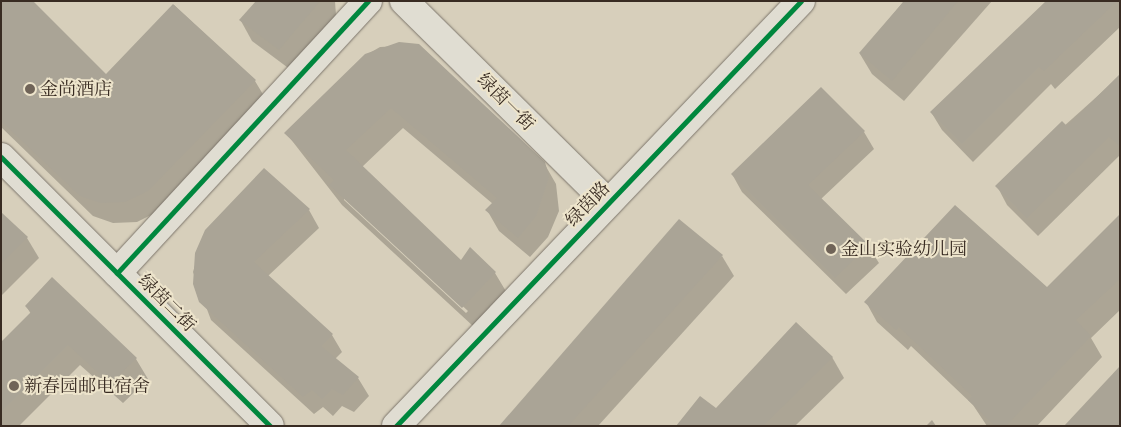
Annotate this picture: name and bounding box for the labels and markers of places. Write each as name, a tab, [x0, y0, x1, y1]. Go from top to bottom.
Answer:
place label: 金尚酒店	[40, 78, 112, 100]
marker: 金尚酒店	[24, 83, 36, 95]
place label: 金山实验幼儿园	[841, 238, 967, 260]
marker: 金山实验幼儿园	[825, 243, 837, 255]
place label: 新春园邮电宿舍	[24, 375, 150, 397]
marker: 新春园邮电宿舍	[8, 380, 20, 392]

